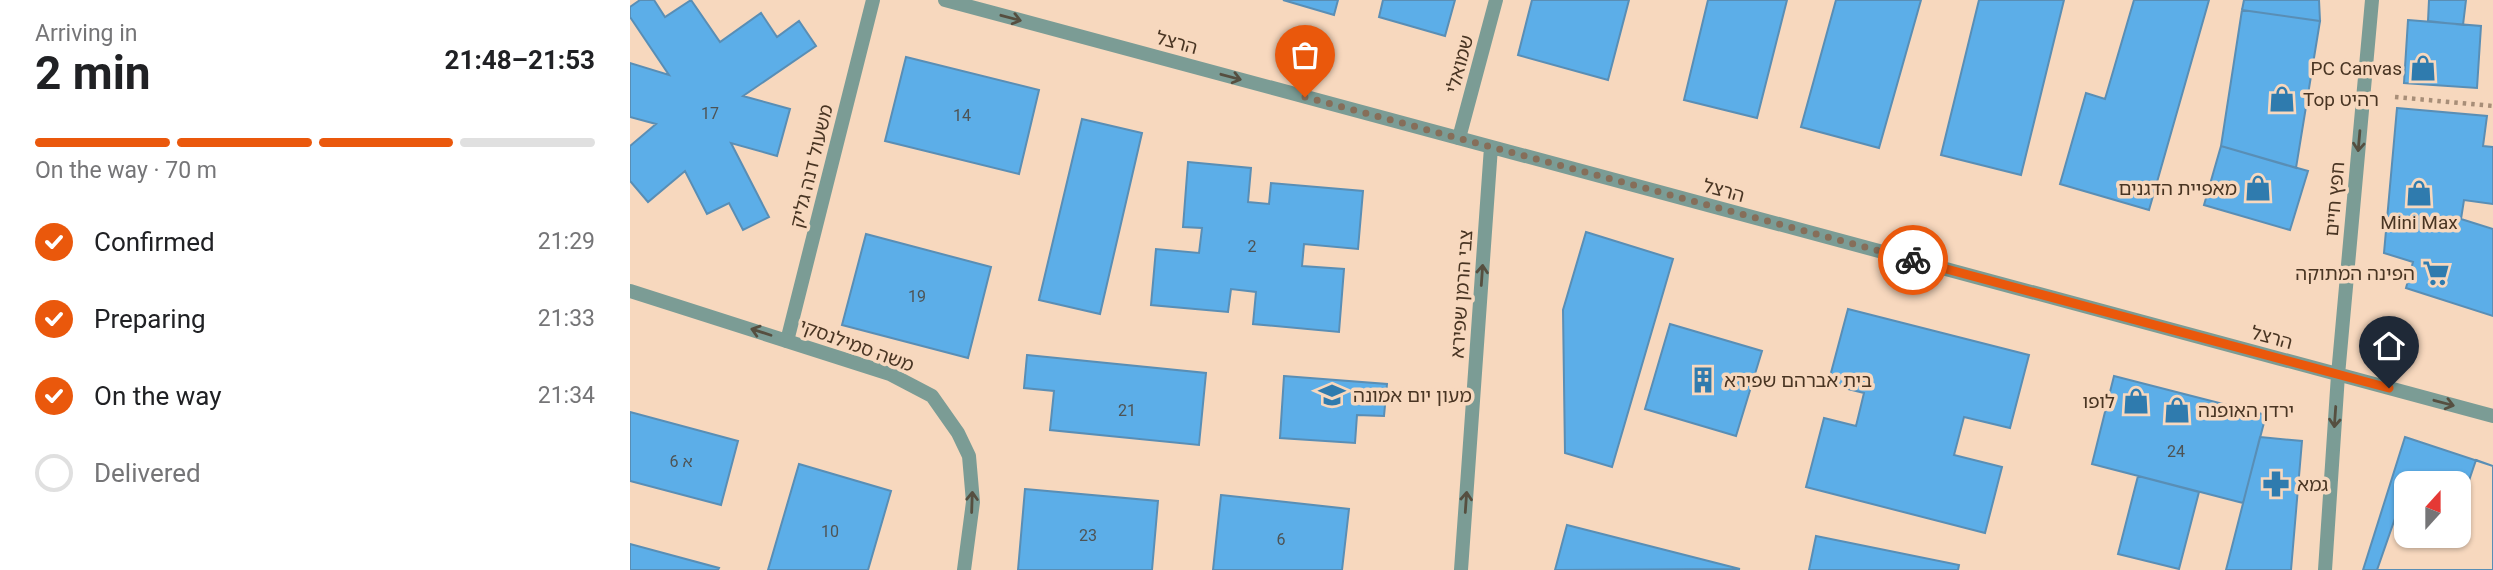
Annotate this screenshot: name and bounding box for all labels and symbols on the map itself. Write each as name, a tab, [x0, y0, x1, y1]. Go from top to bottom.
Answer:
one-way arrow	[999, 12, 1022, 25]
pin	[1275, 25, 1335, 97]
street label: הרצל	[1153, 26, 1200, 59]
street label: שמואלי	[1441, 32, 1478, 96]
shop icon: PC Canvas	[2408, 53, 2438, 83]
place label: PC Canvas	[2311, 57, 2402, 80]
one-way arrow	[1220, 71, 1242, 84]
shop icon: Top רהיט	[2267, 84, 2297, 114]
place label: Top רהיט	[2303, 88, 2379, 111]
street label: משעול דנה גליק	[785, 102, 838, 230]
house number: 17	[701, 104, 719, 123]
house number: 14	[953, 106, 971, 125]
one-way arrow	[2352, 129, 2365, 152]
street label: חפץ חיים	[2320, 161, 2349, 237]
shop icon: מאפיית הדגנים	[2243, 173, 2273, 203]
street label: הרצל	[1700, 174, 1747, 207]
place label: מאפיית הדגנים	[2119, 177, 2237, 200]
shop icon: Mini Max	[2404, 178, 2434, 208]
place label: Mini Max	[2380, 211, 2458, 234]
courier	[1878, 225, 1948, 295]
street label: צבי הרמן שפירא	[1446, 229, 1477, 359]
house number: 2	[1248, 237, 1257, 256]
supermarket icon: הפינה המתוקה	[2421, 258, 2451, 288]
place label: הפינה המתוקה	[2295, 262, 2415, 285]
one-way arrow	[1476, 264, 1489, 287]
house number: 19	[908, 287, 926, 306]
street label: משה סמילנסקי	[796, 314, 917, 377]
pin	[2359, 316, 2419, 388]
street label: הרצל	[2248, 321, 2295, 354]
one-way arrow	[750, 325, 772, 338]
building icon: בית אברהם שפירא	[1688, 365, 1718, 395]
place label: בית אברהם שפירא	[1724, 369, 1872, 392]
school or university icon: מעון יום אמונה	[1317, 380, 1347, 410]
place label: מעון יום אמונה	[1353, 384, 1472, 407]
shop icon: לופו	[2121, 386, 2151, 416]
place label: לופו	[2083, 390, 2115, 413]
shop icon: ירדן האופנה	[2162, 395, 2192, 425]
one-way arrow	[2432, 397, 2455, 410]
place label: ירדן האופנה	[2198, 399, 2294, 422]
house number: 21	[1118, 401, 1136, 420]
one-way arrow	[2328, 405, 2341, 427]
house number: 24	[2167, 442, 2185, 461]
house number: 6 א	[669, 452, 693, 471]
pharmacy icon: גמא	[2261, 469, 2291, 499]
north arrow	[2394, 471, 2471, 548]
place label: גמא	[2297, 473, 2328, 496]
one-way arrow	[965, 491, 978, 514]
one-way arrow	[1460, 491, 1473, 514]
house number: 10	[821, 522, 839, 541]
house number: 23	[1079, 526, 1097, 545]
house number: 6	[1277, 530, 1286, 549]

